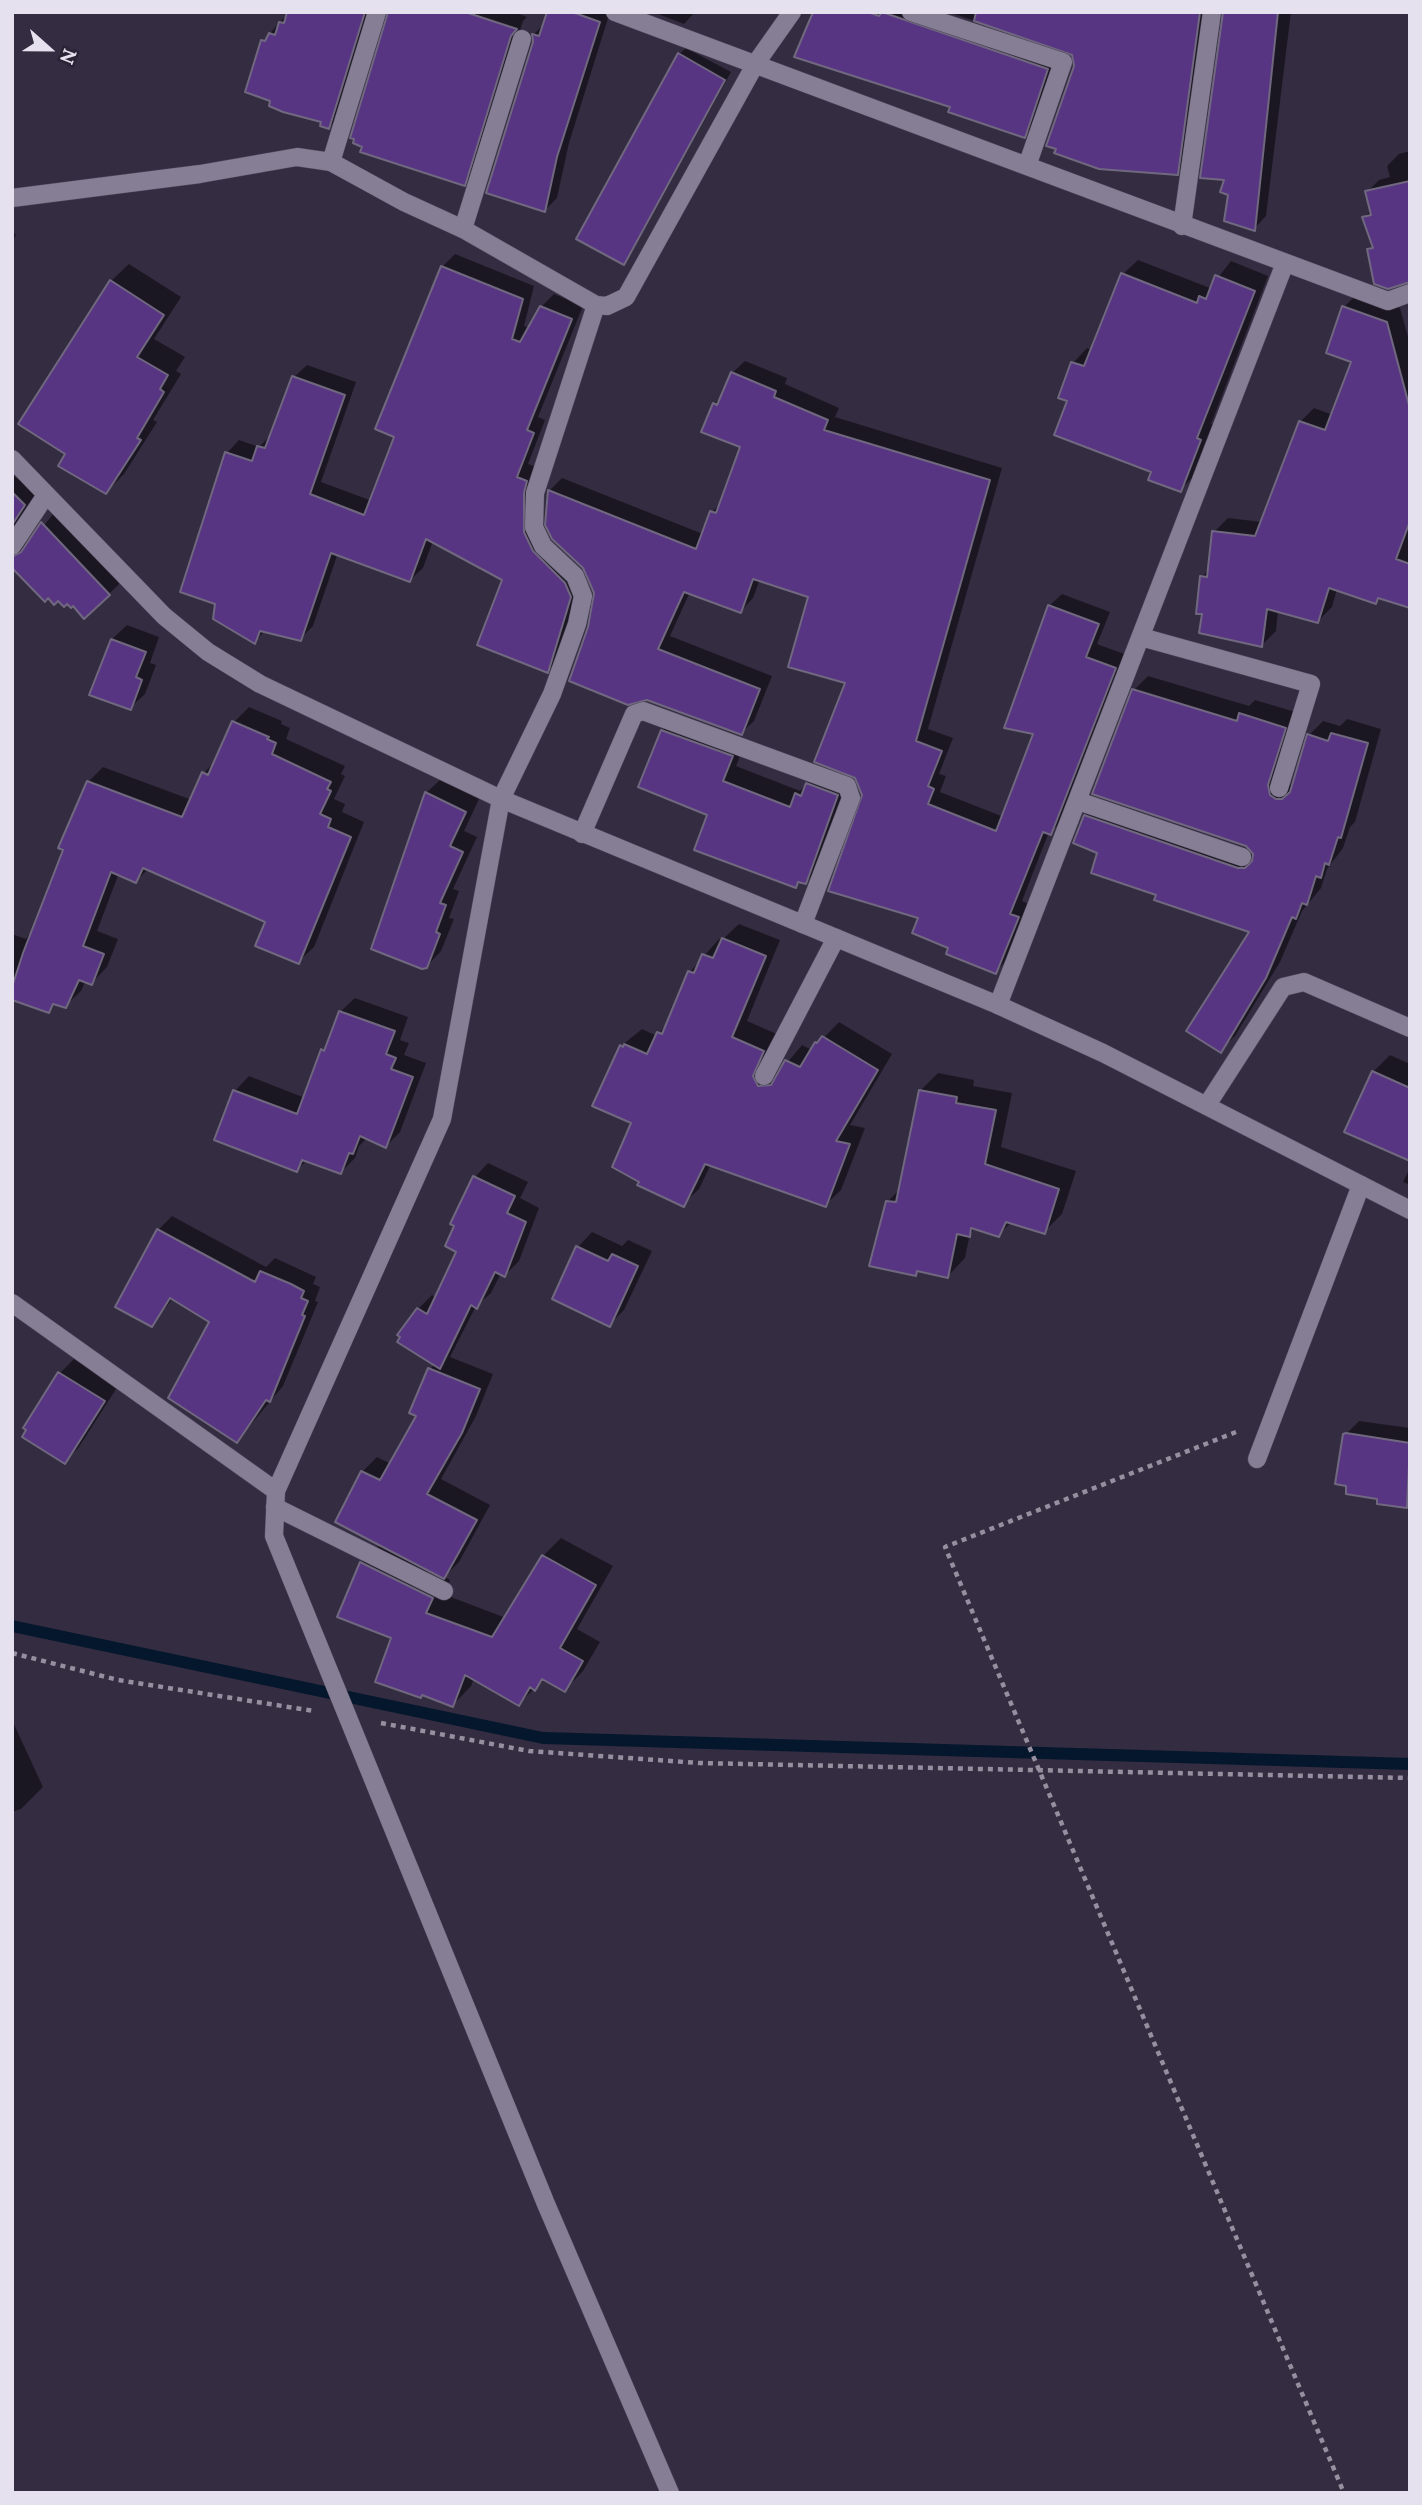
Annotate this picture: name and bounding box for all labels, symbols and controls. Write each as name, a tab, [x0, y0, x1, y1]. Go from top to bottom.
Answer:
north arrow	[14, 14, 84, 84]
text: N	[55, 45, 82, 68]

